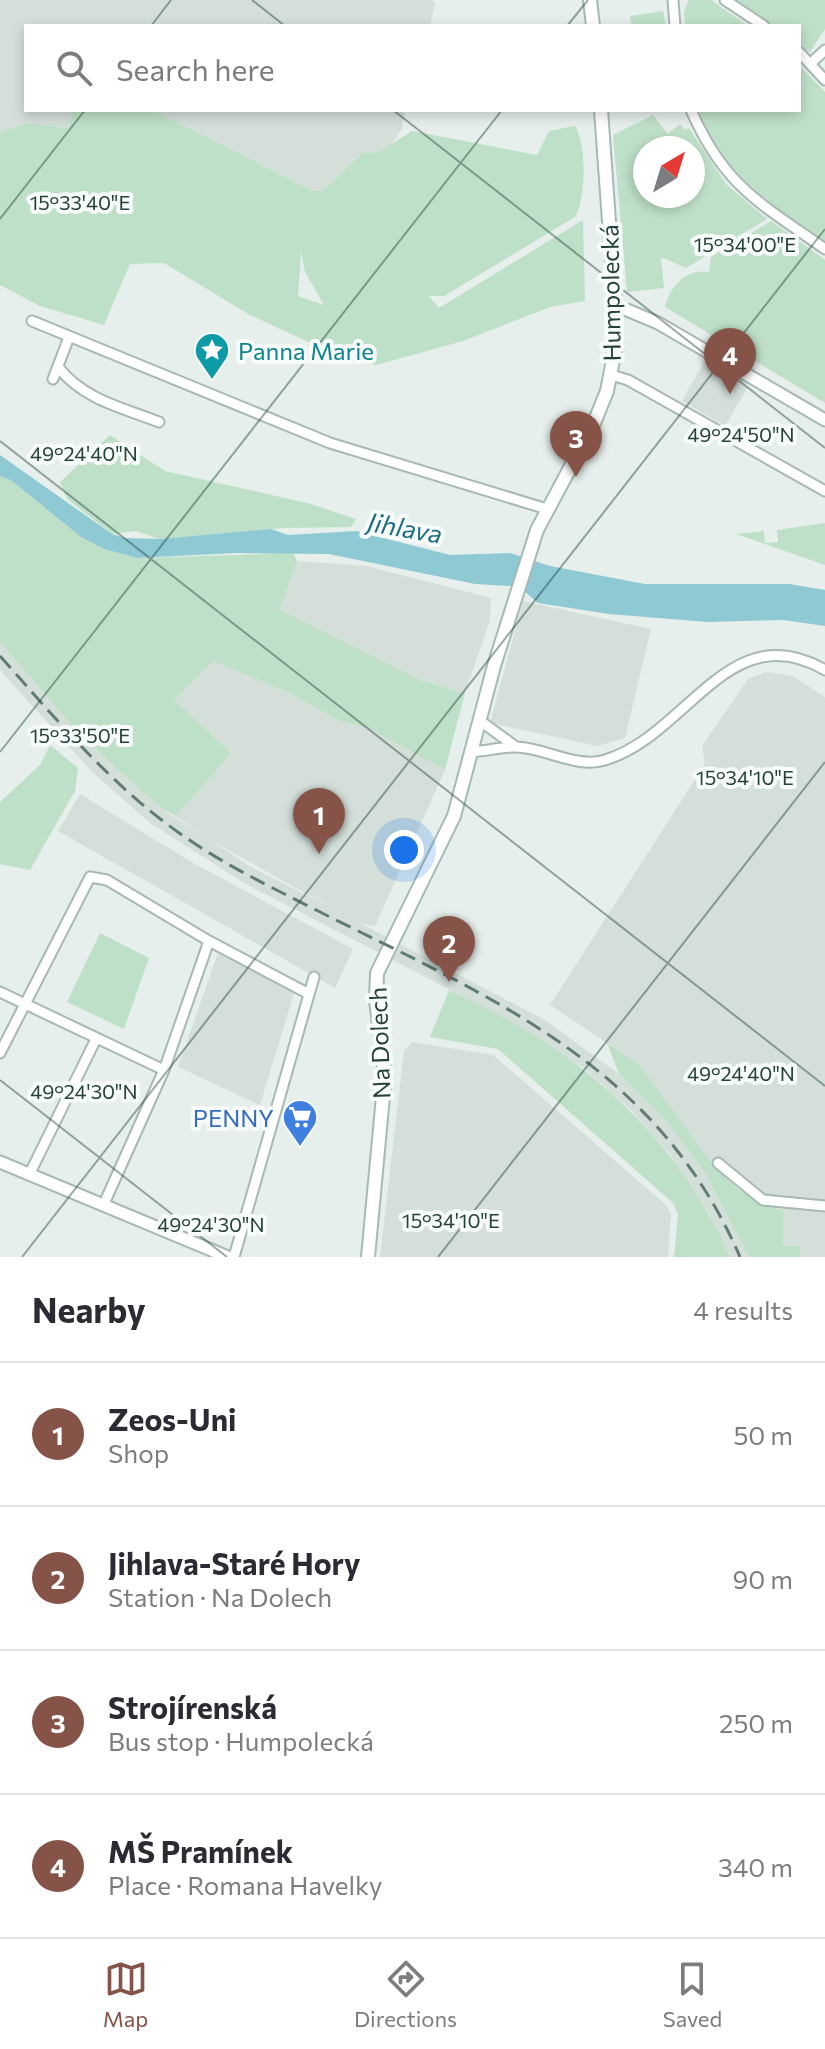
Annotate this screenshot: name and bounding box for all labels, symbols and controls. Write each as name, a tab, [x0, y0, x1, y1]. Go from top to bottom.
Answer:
search box	[24, 24, 801, 112]
icon: search	[52, 46, 96, 90]
text: Search here	[116, 50, 275, 87]
north arrow	[633, 136, 705, 208]
text: 15°33'40"E	[30, 190, 130, 214]
street label: Humpolecká	[594, 224, 626, 362]
text: 15°34'00"E	[694, 232, 796, 256]
pin: 4	[704, 328, 756, 394]
place icon: Panna Marie	[193, 331, 231, 381]
place label: Panna Marie	[238, 336, 374, 365]
pin: 3	[550, 411, 602, 477]
text: 49°24'50"N	[687, 422, 795, 446]
text: 49°24'40"N	[30, 441, 138, 465]
water label: Jihlava	[363, 505, 445, 549]
text: 15°33'50"E	[30, 723, 130, 747]
text: 15°34'10"E	[696, 765, 794, 789]
pin: 1	[293, 788, 345, 854]
your location	[384, 830, 424, 870]
pin: 2	[423, 916, 475, 982]
street label: Na Dolech	[363, 987, 395, 1099]
text: 49°24'40"N	[687, 1061, 795, 1085]
text: 49°24'30"N	[30, 1079, 138, 1103]
supermarket icon: PENNY	[281, 1098, 319, 1148]
place label: PENNY	[193, 1103, 274, 1132]
text: 15°34'10"E	[402, 1208, 500, 1232]
text: 49°24'30"N	[157, 1212, 265, 1236]
text: Nearby	[32, 1288, 146, 1330]
text: 4 results	[693, 1294, 793, 1325]
text: Zeos-Uni	[108, 1400, 236, 1437]
text: 1	[52, 1419, 64, 1450]
text: 50 m	[733, 1419, 793, 1450]
text: Shop	[108, 1437, 169, 1468]
text: Jihlava-Staré Hory	[108, 1544, 360, 1581]
text: 2	[51, 1563, 65, 1594]
text: 90 m	[733, 1563, 793, 1594]
text: Station · Na Dolech	[108, 1581, 332, 1612]
text: Strojírenská	[108, 1688, 277, 1725]
text: 3	[50, 1707, 66, 1738]
text: 250 m	[719, 1707, 793, 1738]
text: Bus stop · Humpolecká	[108, 1725, 374, 1756]
text: MŠ Pramínek	[108, 1832, 293, 1869]
text: 4	[50, 1851, 66, 1882]
text: 340 m	[718, 1851, 793, 1882]
text: Place · Romana Havelky	[108, 1869, 383, 1900]
tab: Map	[103, 1957, 148, 2032]
tab: Directions	[354, 1957, 457, 2032]
tab: Saved	[663, 1957, 722, 2032]

